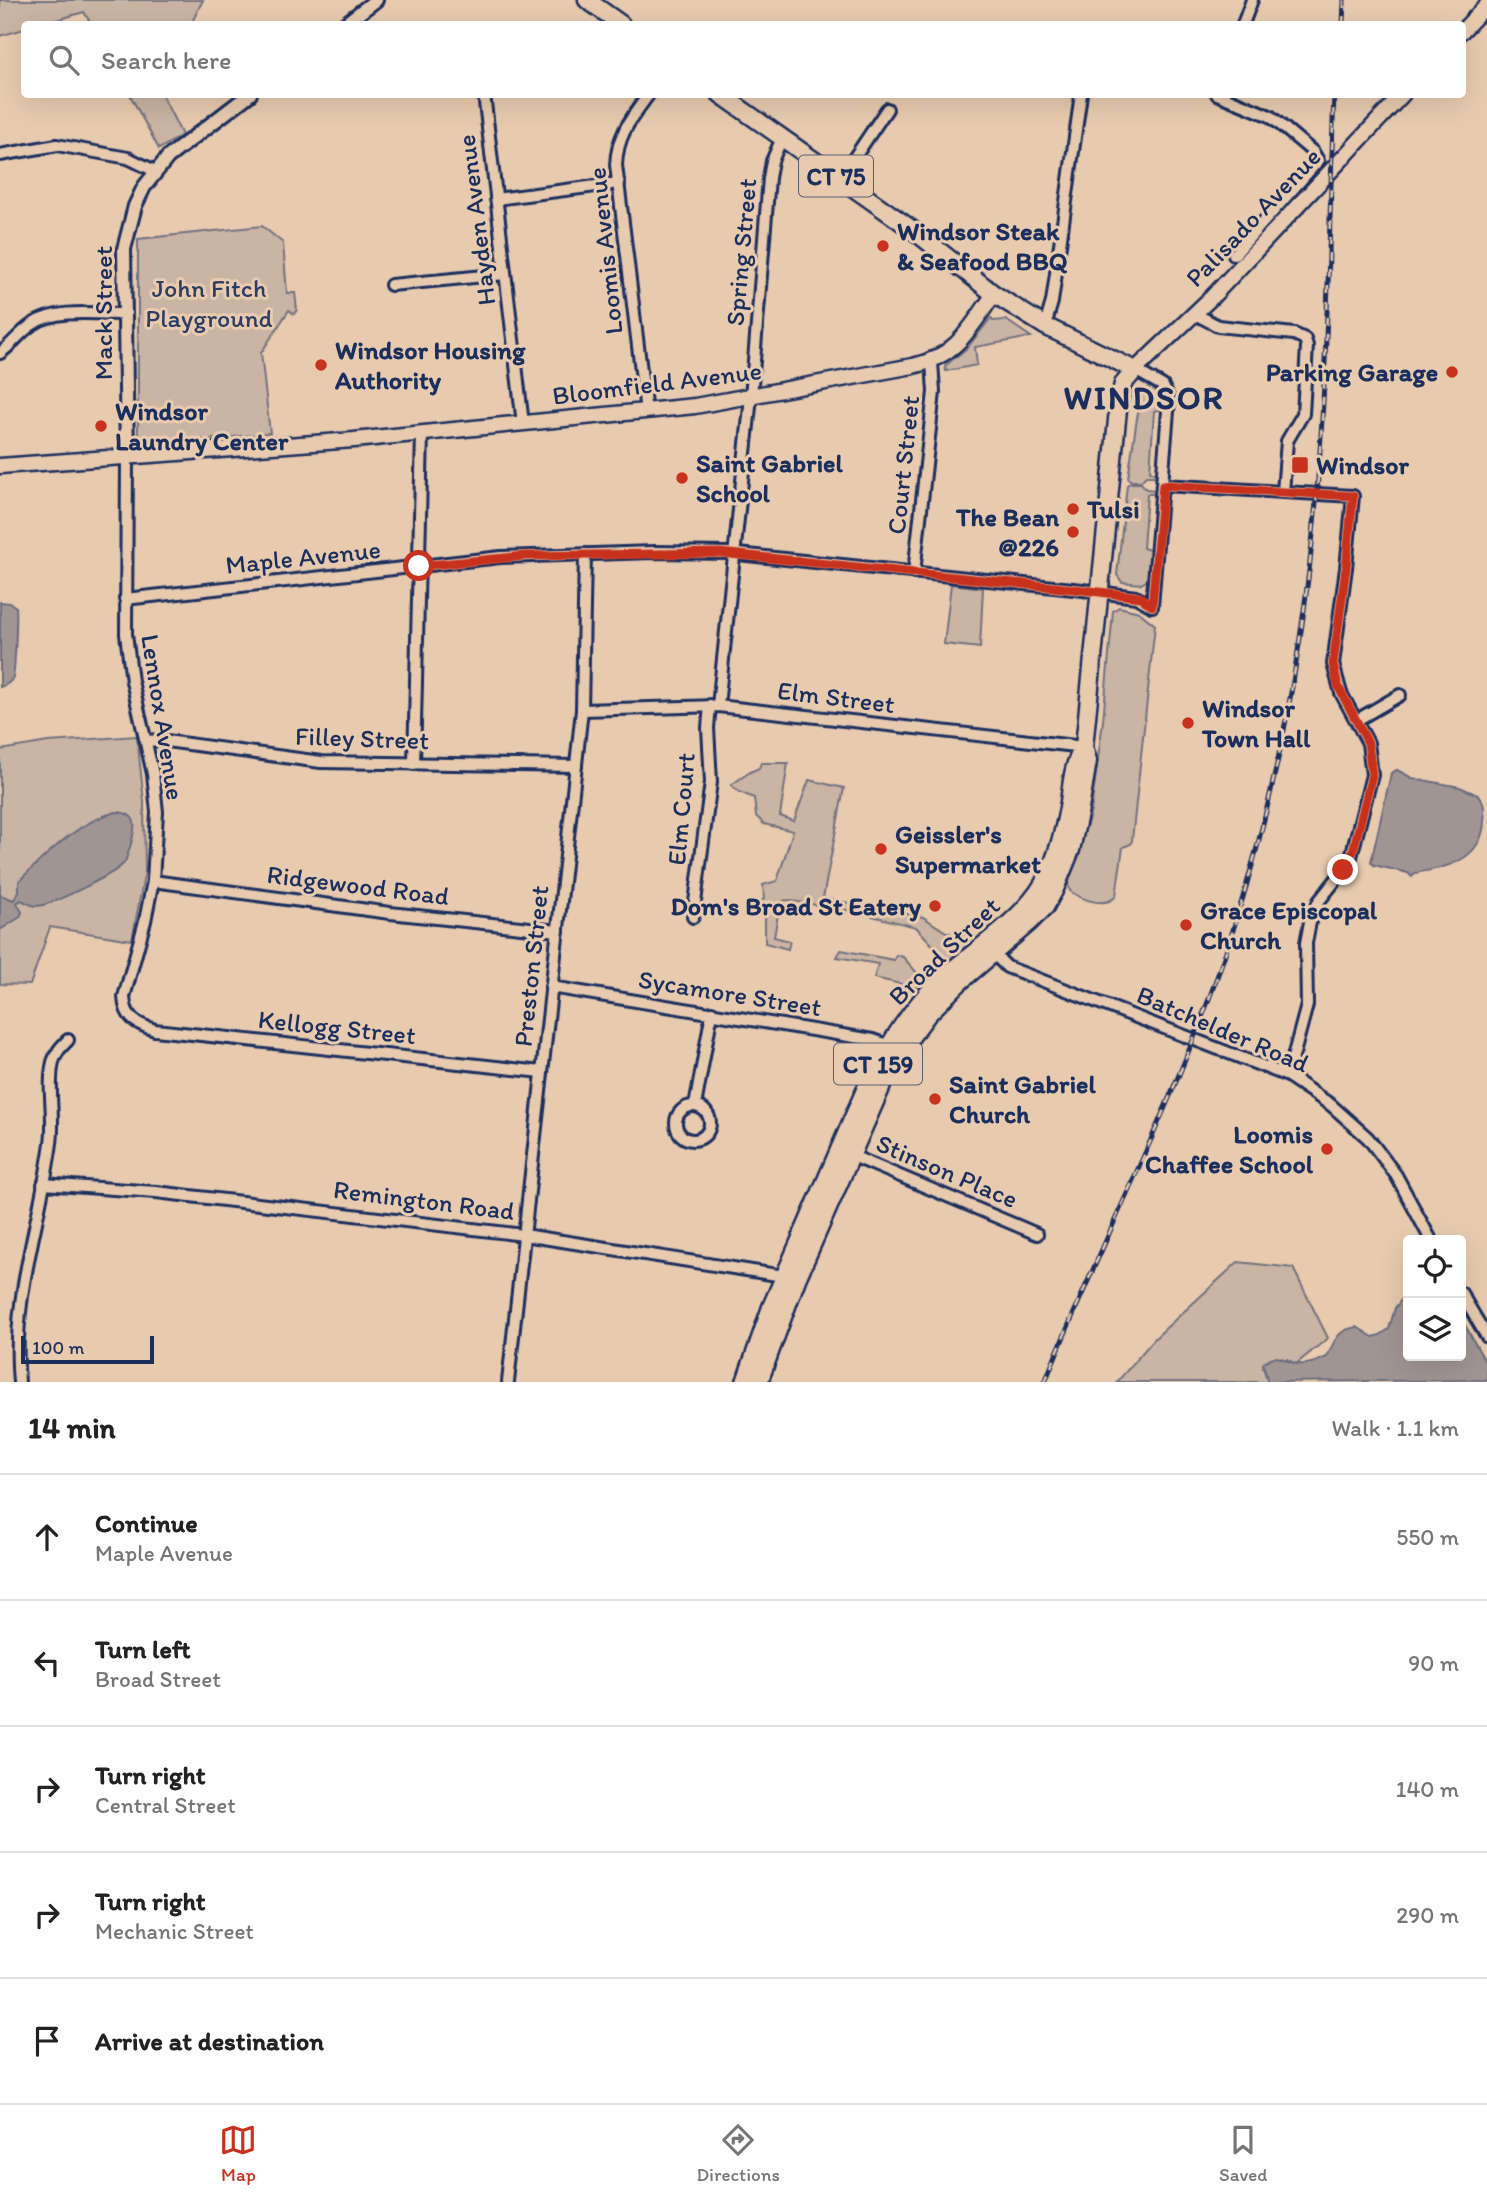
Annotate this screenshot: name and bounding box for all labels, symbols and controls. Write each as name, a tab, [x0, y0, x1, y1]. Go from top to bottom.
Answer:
search box	[21, 21, 1466, 98]
icon: search	[45, 41, 83, 79]
text: Search here	[101, 44, 231, 76]
street label: Hayden Avenue	[450, 133, 502, 307]
street label: Palisado Avenue	[1179, 141, 1327, 293]
road number: CT 75	[799, 156, 873, 196]
street label: Loomis Avenue	[580, 166, 630, 336]
street label: Spring Street	[719, 177, 763, 327]
place label: Windsor Steak & Seafood BBQ	[897, 215, 1068, 277]
marker: Windsor Steak & Seafood BBQ	[875, 238, 891, 254]
street label: Mack Street	[87, 245, 119, 380]
park label: John Fitch Playground	[145, 272, 273, 334]
place label: Windsor Housing Authority	[334, 334, 526, 396]
street label: Bloomfield Avenue	[550, 354, 764, 412]
place label: Parking Garage	[1266, 356, 1438, 388]
marker: Windsor Housing Authority	[313, 357, 329, 373]
marker: Parking Garage	[1444, 364, 1460, 380]
district label: WINDSOR	[1063, 378, 1225, 417]
street label: Court Street	[880, 394, 926, 536]
place label: Windsor Laundry Center	[115, 395, 289, 457]
marker: Windsor Laundry Center	[93, 418, 109, 434]
place label: Saint Gabriel School	[696, 447, 843, 509]
place label: Windsor	[1316, 449, 1409, 481]
marker: Windsor	[1290, 455, 1310, 475]
marker: Saint Gabriel School	[674, 470, 690, 486]
place label: Tulsi	[1086, 493, 1140, 525]
place label: The Bean @226	[955, 501, 1059, 563]
marker: Tulsi	[1065, 501, 1081, 517]
marker: The Bean @226	[1065, 524, 1081, 540]
street label: Maple Avenue	[224, 533, 382, 581]
route start	[403, 550, 434, 581]
street label: Lennox Avenue	[134, 632, 192, 802]
street label: Elm Street	[776, 674, 897, 720]
place label: Windsor Town Hall	[1201, 692, 1311, 754]
marker: Windsor Town Hall	[1180, 715, 1196, 731]
street label: Filley Street	[294, 720, 430, 756]
street label: Elm Court	[660, 751, 702, 867]
place label: Geissler's Supermarket	[895, 818, 1041, 880]
marker: Geissler's Supermarket	[873, 841, 889, 857]
route end	[1327, 854, 1358, 885]
street label: Ridgewood Road	[265, 858, 451, 912]
street label: Preston Street	[507, 884, 555, 1048]
place label: Dom's Broad St Eatery	[671, 890, 922, 922]
street label: Broad Street	[882, 890, 1007, 1012]
place label: Grace Episcopal Church	[1200, 894, 1378, 956]
marker: Dom's Broad St Eatery	[927, 898, 943, 914]
marker: Grace Episcopal Church	[1178, 917, 1194, 933]
street label: Sycamore Street	[636, 963, 824, 1023]
street label: Batchelder Road	[1132, 978, 1315, 1080]
street label: Kellogg Street	[257, 1003, 418, 1051]
road number: CT 159	[834, 1044, 922, 1084]
place label: Saint Gabriel Church	[949, 1068, 1096, 1130]
marker: Saint Gabriel Church	[927, 1091, 943, 1107]
place label: Loomis Chaffee School	[1145, 1118, 1314, 1180]
street label: Stinson Place	[871, 1127, 1023, 1215]
marker: Loomis Chaffee School	[1319, 1141, 1335, 1157]
street label: Remington Road	[332, 1173, 516, 1227]
map controls	[1403, 1235, 1466, 1361]
button: locate	[1403, 1235, 1466, 1298]
button: layers	[1403, 1298, 1466, 1361]
scale bar	[21, 1333, 154, 1365]
text: 100 m	[32, 1336, 84, 1359]
text: 14 min	[28, 1409, 116, 1446]
text: Walk · 1.1 km	[1331, 1414, 1459, 1442]
text: Continue	[95, 1507, 198, 1539]
icon: ahead	[28, 1518, 66, 1556]
text: 550 m	[1396, 1523, 1459, 1551]
text: Maple Avenue	[95, 1539, 233, 1567]
text: Turn left	[95, 1633, 191, 1665]
icon: left	[28, 1644, 66, 1682]
text: 90 m	[1408, 1649, 1459, 1677]
text: Broad Street	[95, 1665, 221, 1693]
text: Turn right	[95, 1759, 206, 1791]
icon: right	[28, 1770, 66, 1808]
text: 140 m	[1396, 1775, 1459, 1803]
text: Central Street	[95, 1791, 236, 1819]
text: Turn right	[95, 1885, 206, 1917]
icon: right	[28, 1896, 66, 1934]
text: 290 m	[1396, 1901, 1459, 1929]
text: Mechanic Street	[95, 1917, 254, 1945]
icon: arrive	[28, 2022, 66, 2060]
text: Arrive at destination	[95, 2025, 324, 2057]
tab: Map	[219, 2121, 257, 2186]
tab: Directions	[696, 2121, 780, 2186]
tab: Saved	[1219, 2121, 1267, 2186]

